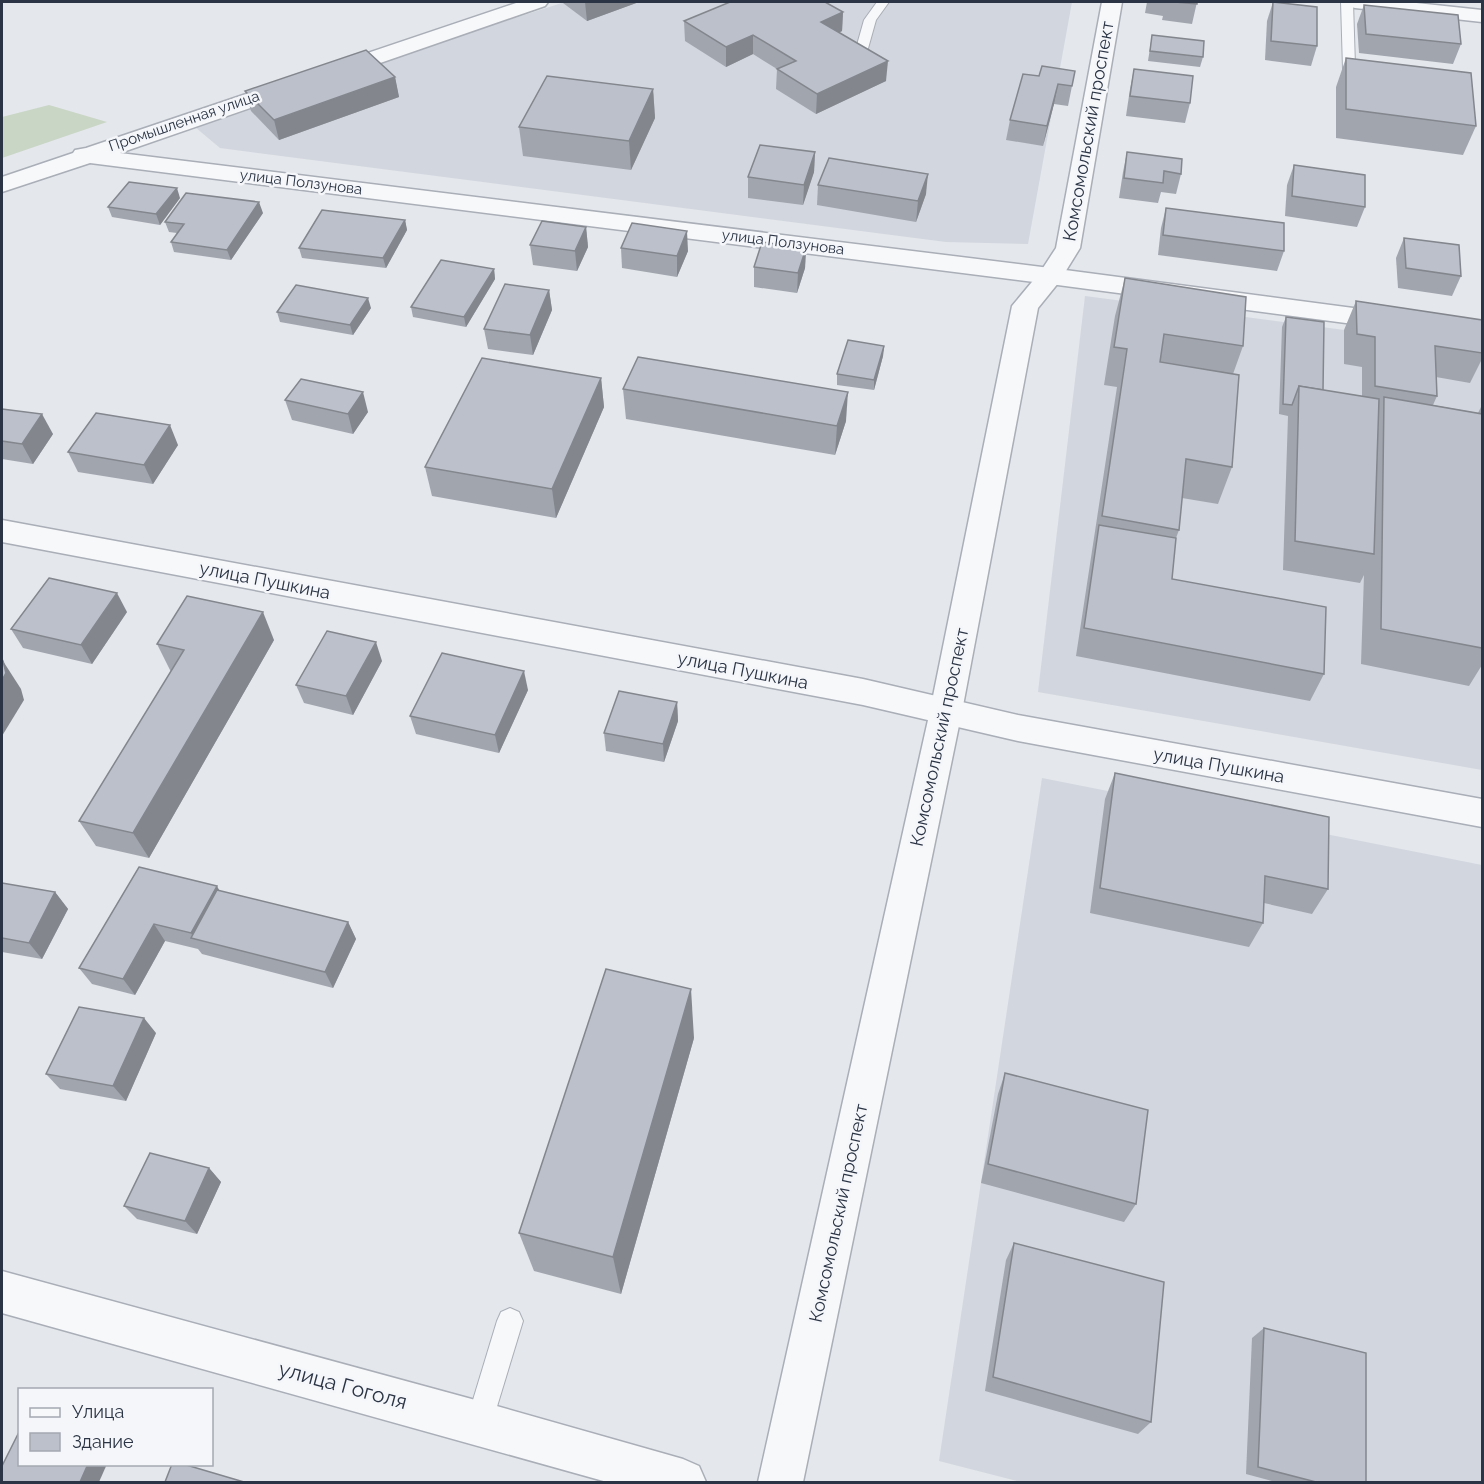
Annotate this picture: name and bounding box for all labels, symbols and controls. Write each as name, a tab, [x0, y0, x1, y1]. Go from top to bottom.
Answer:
street label: Комсомольский проспект	[1058, 19, 1118, 243]
street label: Промышленная улица	[106, 87, 262, 155]
street label: улица Ползунова	[239, 166, 363, 198]
street label: улица Ползунова	[721, 226, 845, 258]
street label: улица Пушкина	[198, 557, 332, 603]
street label: Комсомольский проспект	[906, 625, 973, 848]
street label: улица Пушкина	[676, 647, 810, 693]
street label: улица Пушкина	[1152, 743, 1286, 787]
street label: Комсомольский проспект	[805, 1101, 872, 1324]
street label: улица Гоголя	[276, 1356, 410, 1414]
legend	[18, 1388, 213, 1466]
text: Улица	[72, 1401, 124, 1422]
text: Здание	[72, 1431, 134, 1452]

